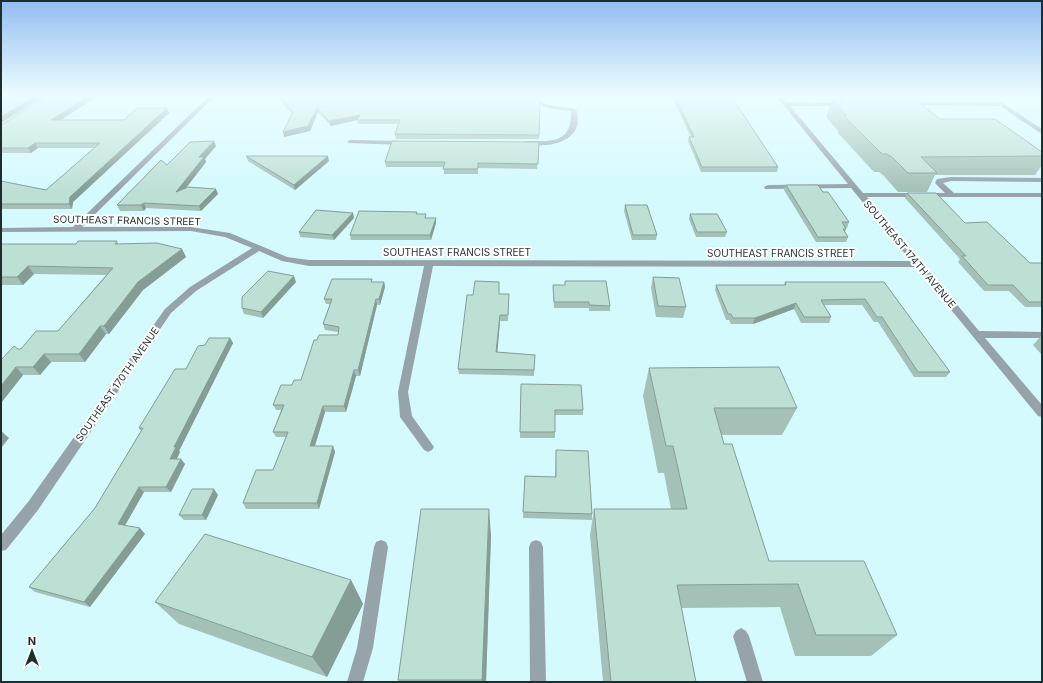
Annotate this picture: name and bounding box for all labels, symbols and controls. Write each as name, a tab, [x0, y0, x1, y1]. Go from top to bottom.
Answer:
street label: SOUTHEAST 174TH AVENUE	[862, 198, 958, 310]
street label: SOUTHEAST FRANCIS STREET	[53, 213, 201, 227]
street label: SOUTHEAST FRANCIS STREET	[383, 246, 531, 258]
street label: SOUTHEAST FRANCIS STREET	[707, 247, 855, 259]
street label: SOUTHEAST 170TH AVENUE	[73, 325, 161, 443]
north arrow	[12, 631, 52, 671]
text: N	[28, 634, 36, 648]

